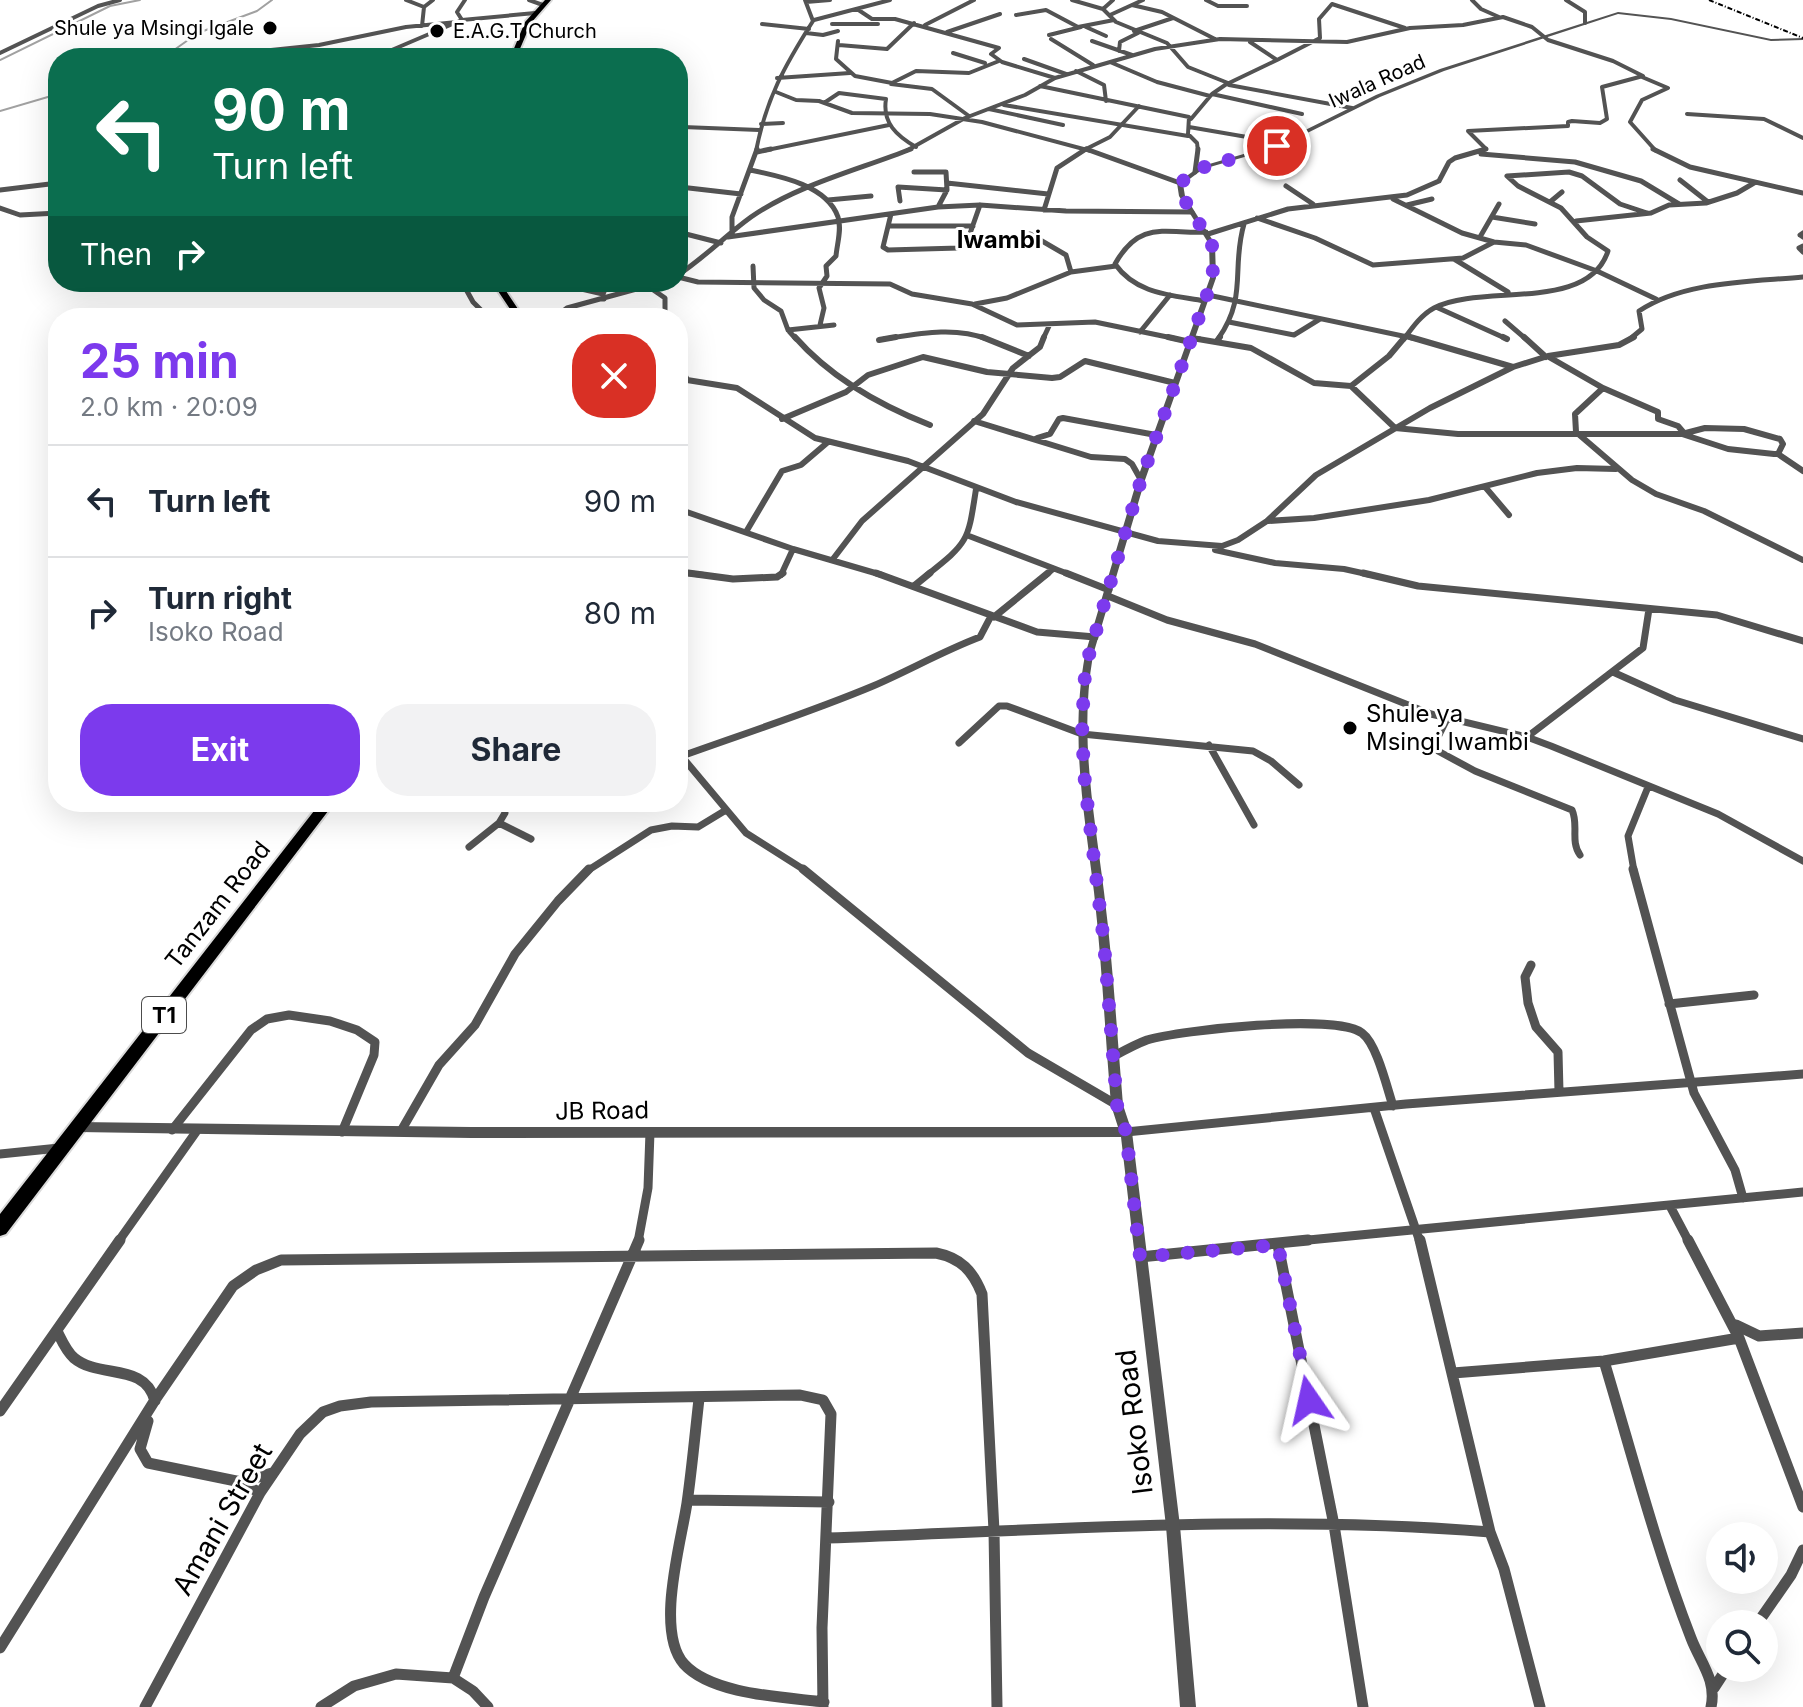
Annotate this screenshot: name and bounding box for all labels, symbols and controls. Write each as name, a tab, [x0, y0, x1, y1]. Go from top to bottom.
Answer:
place label: Shule ya Msingi Igale	[54, 16, 254, 40]
marker: Shule ya Msingi Igale	[261, 19, 279, 37]
place label: E.A.G.T Church	[453, 19, 597, 43]
marker: E.A.G.T Church	[428, 22, 446, 40]
street label: Iwala Road	[1325, 49, 1429, 113]
text: 90 m	[212, 76, 351, 144]
icon: left	[80, 80, 184, 184]
pin	[1243, 112, 1311, 180]
icon: arrive	[1255, 124, 1299, 168]
text: Turn left	[212, 144, 353, 188]
district label: Iwambi	[957, 225, 1041, 254]
icon: right	[168, 232, 212, 276]
text: Then	[80, 236, 152, 272]
text: 25 min	[80, 331, 239, 390]
button: close	[572, 334, 656, 418]
text: 2.0 km · 20:09	[80, 391, 258, 422]
icon: left	[80, 479, 124, 523]
text: Turn left	[148, 483, 270, 519]
text: 90 m	[584, 483, 656, 519]
text: Turn right	[148, 580, 292, 616]
icon: right	[80, 591, 124, 635]
text: 80 m	[584, 595, 656, 631]
text: Isoko Road	[148, 616, 284, 647]
place label: Shule ya Msingi Iwambi	[1366, 699, 1529, 756]
button: Exit	[80, 704, 360, 796]
button: Share	[376, 704, 656, 796]
marker: Shule ya Msingi Iwambi	[1341, 719, 1359, 737]
street label: Tanzam Road	[159, 835, 276, 974]
road number: T1	[142, 997, 186, 1033]
street label: JB Road	[555, 1095, 649, 1126]
street label: Isoko Road	[1108, 1347, 1160, 1497]
position arrow	[1267, 1358, 1351, 1442]
street label: Amani Street	[165, 1437, 279, 1601]
map controls	[1706, 1522, 1778, 1682]
button: sound	[1706, 1522, 1778, 1594]
button: search	[1706, 1610, 1778, 1682]

